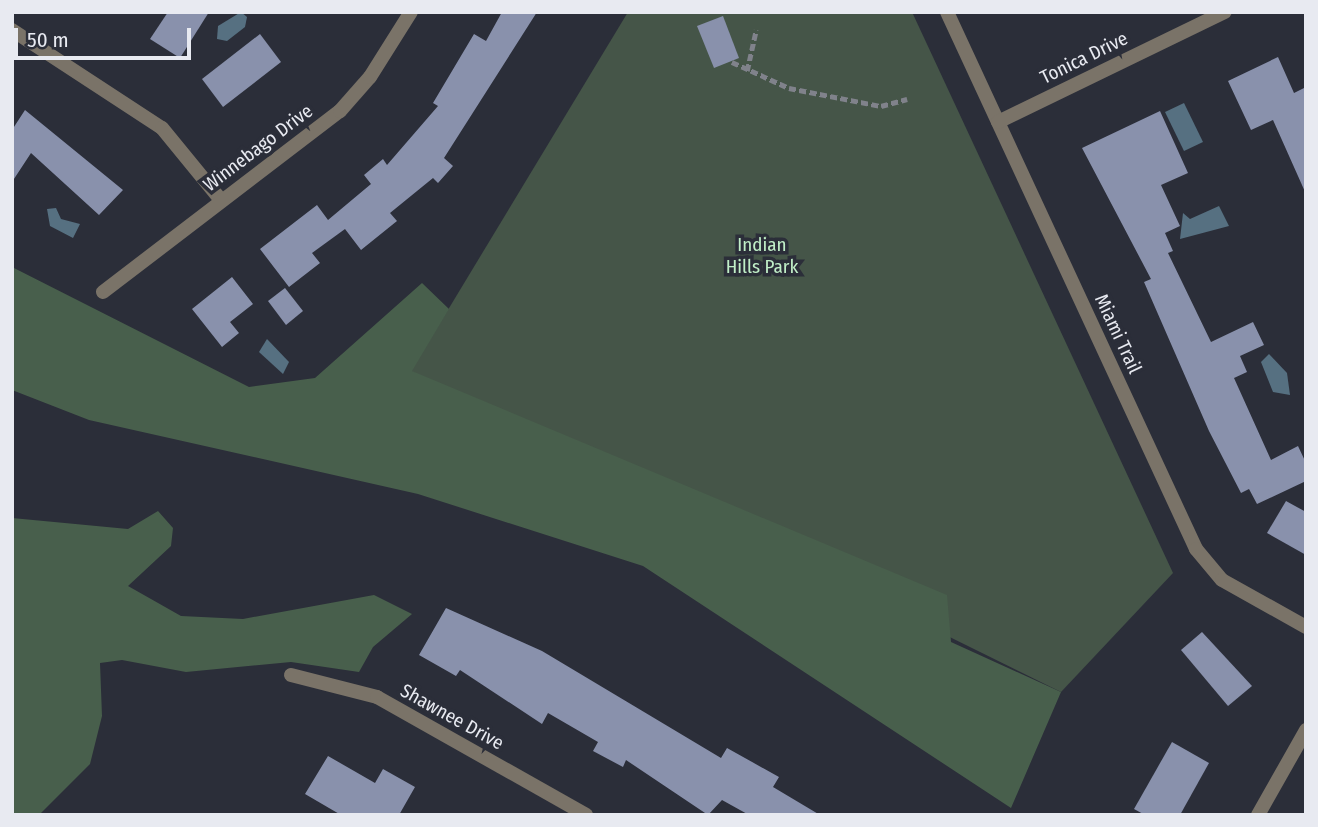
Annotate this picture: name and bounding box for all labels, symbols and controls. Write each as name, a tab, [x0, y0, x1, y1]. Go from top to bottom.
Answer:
scale bar	[18, 14, 194, 58]
text: 50 m	[27, 27, 69, 53]
street label: Tonica Drive	[1037, 27, 1131, 89]
street label: Winnebago Drive	[199, 100, 317, 196]
park label: Indian Hills Park	[726, 234, 798, 278]
street label: Miami Trail	[1090, 291, 1146, 377]
street label: Shawnee Drive	[396, 679, 508, 755]

